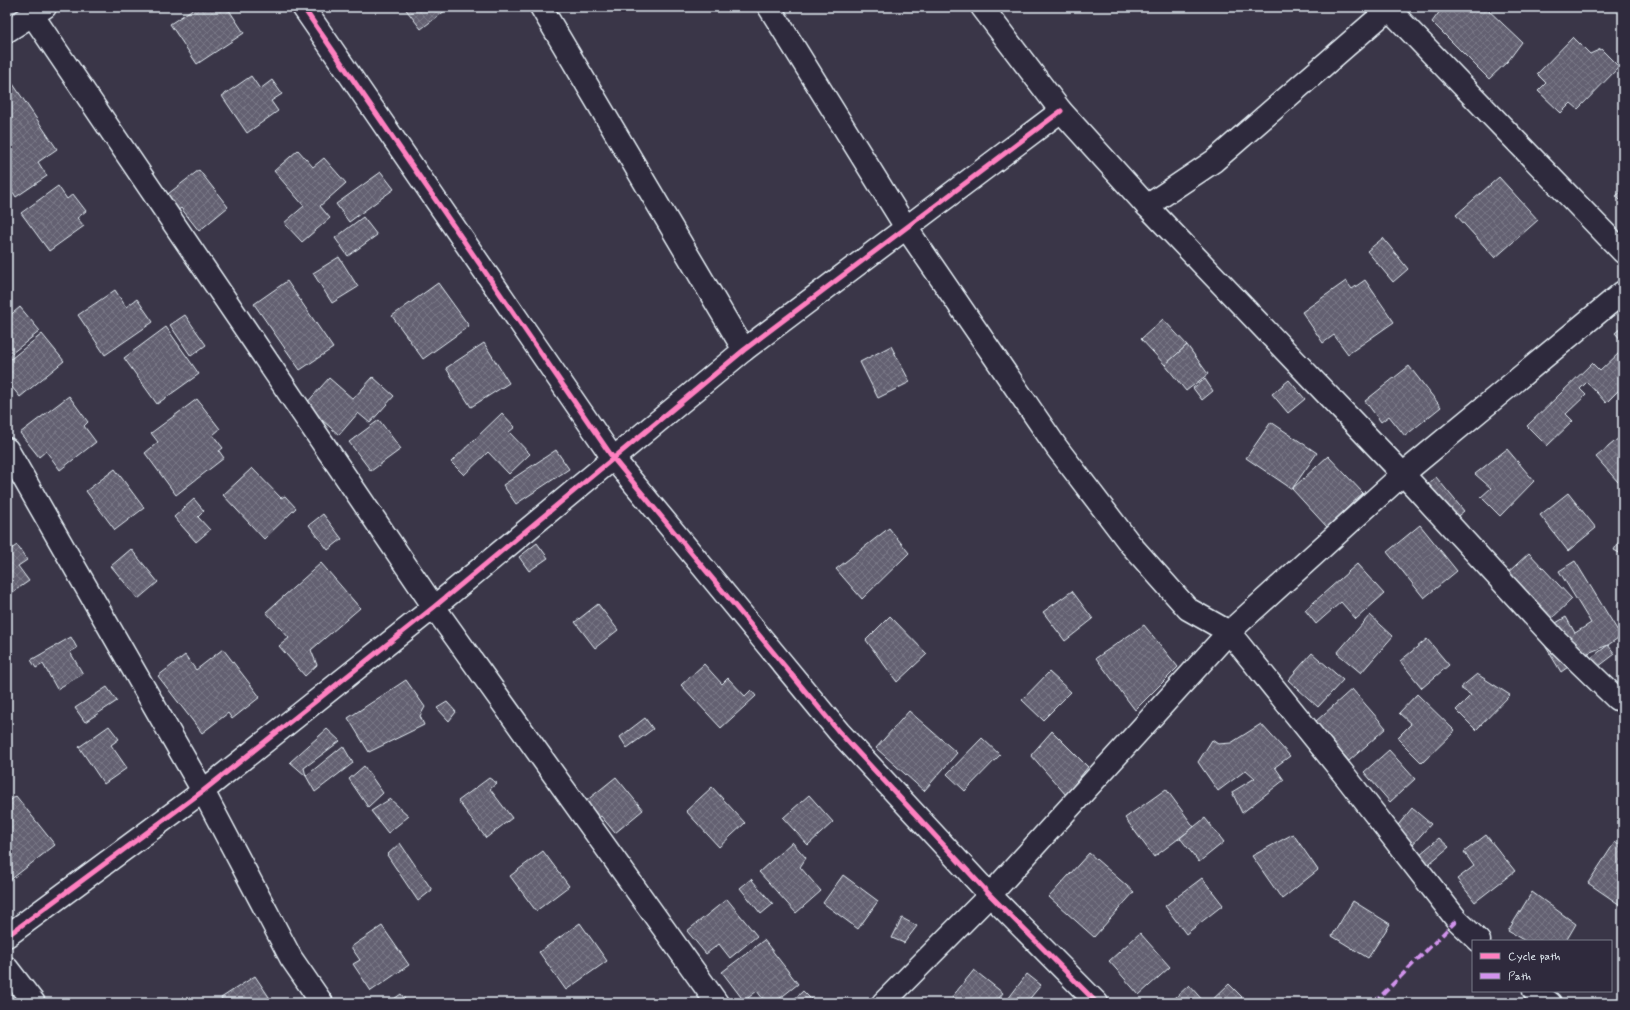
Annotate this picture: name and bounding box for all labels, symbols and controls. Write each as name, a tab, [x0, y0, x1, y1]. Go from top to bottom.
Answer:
legend	[1472, 940, 1612, 992]
text: Cycle path	[1508, 949, 1560, 965]
text: Path	[1508, 969, 1531, 985]

